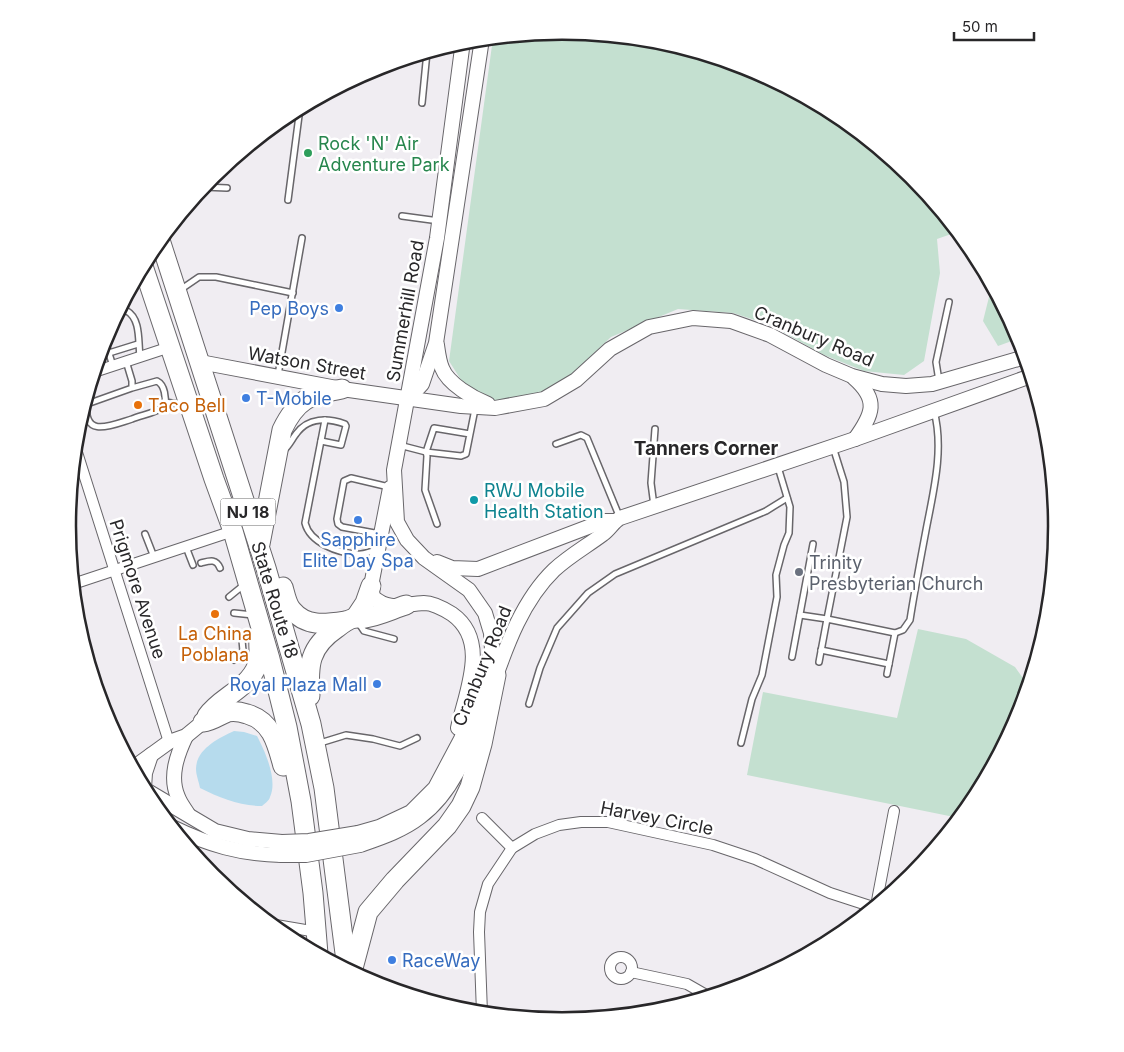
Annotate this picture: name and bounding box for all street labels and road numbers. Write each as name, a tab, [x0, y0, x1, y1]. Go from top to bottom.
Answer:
street label: Summerhill Road	[382, 239, 428, 383]
street label: Cranbury Road	[751, 301, 877, 371]
street label: Watson Street	[246, 342, 368, 384]
road number: NJ 18	[220, 498, 276, 526]
street label: Prigmore Avenue	[105, 516, 171, 662]
street label: State Route 18	[247, 539, 303, 661]
street label: Cranbury Road	[448, 603, 516, 729]
street label: Harvey Circle	[599, 797, 715, 839]

